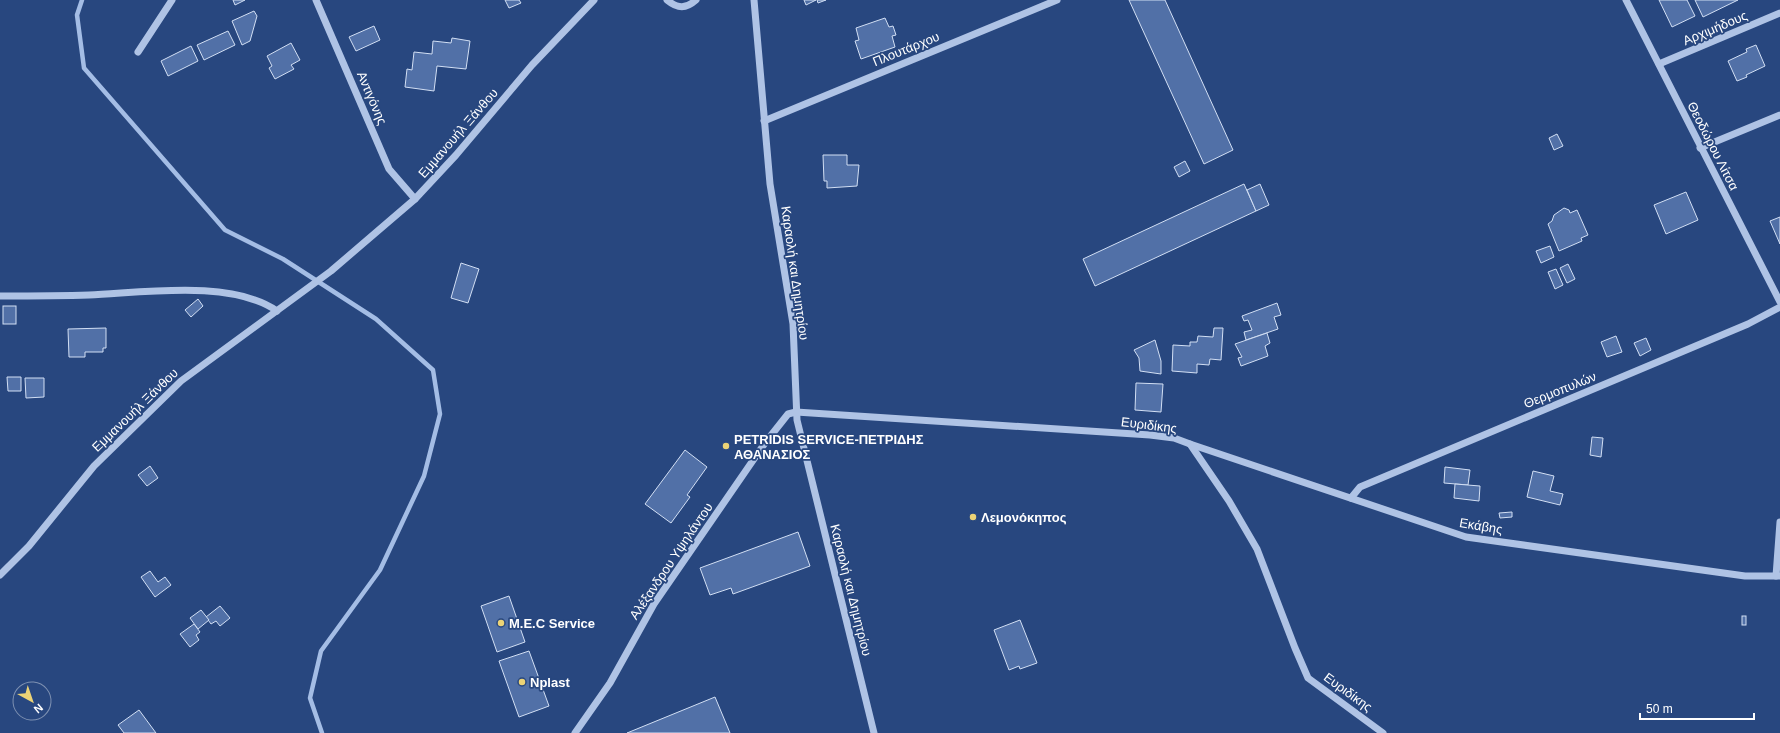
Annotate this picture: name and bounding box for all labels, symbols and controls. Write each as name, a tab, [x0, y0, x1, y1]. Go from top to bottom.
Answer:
street label: Αρχιμήδους	[1681, 8, 1749, 48]
street label: Πλουτάρχου	[870, 29, 942, 69]
street label: Αντιγόνης	[354, 69, 390, 127]
street label: Εμμανουήλ Ξάνθου	[415, 85, 501, 181]
street label: Θεοδώρου Λίτσα	[1684, 99, 1742, 193]
street label: Καραολή και Δημητρίου	[778, 205, 812, 341]
street label: Εμμανουήλ Ξάνθου	[89, 365, 181, 455]
street label: Θερμοπυλών	[1522, 369, 1598, 411]
street label: Ευριδίκης	[1120, 414, 1178, 436]
place label: PETRIDIS SERVICE-ΠΕΤΡΙΔΗΣ ΑΘΑΝΑΣΙΟΣ	[734, 432, 924, 462]
marker: PETRIDIS SERVICE-ΠΕΤΡΙΔΗΣ ΑΘΑΝΑΣΙΟΣ	[721, 441, 731, 451]
street label: Αλέξανδρου Υψηλάντου	[626, 500, 716, 622]
place label: Λεμονόκηπος	[981, 510, 1067, 525]
marker: Λεμονόκηπος	[968, 512, 978, 522]
street label: Εκάβης	[1458, 515, 1504, 537]
street label: Καραολή και Δημητρίου	[827, 523, 875, 657]
place label: M.E.C Service	[509, 616, 595, 631]
marker: M.E.C Service	[496, 618, 506, 628]
street label: Ευριδίκης	[1321, 669, 1375, 715]
place label: Nplast	[530, 675, 570, 690]
marker: Nplast	[517, 677, 527, 687]
north arrow	[12, 681, 52, 721]
scale bar	[1640, 695, 1754, 721]
text: N	[31, 702, 45, 716]
text: 50 m	[1646, 702, 1673, 716]

